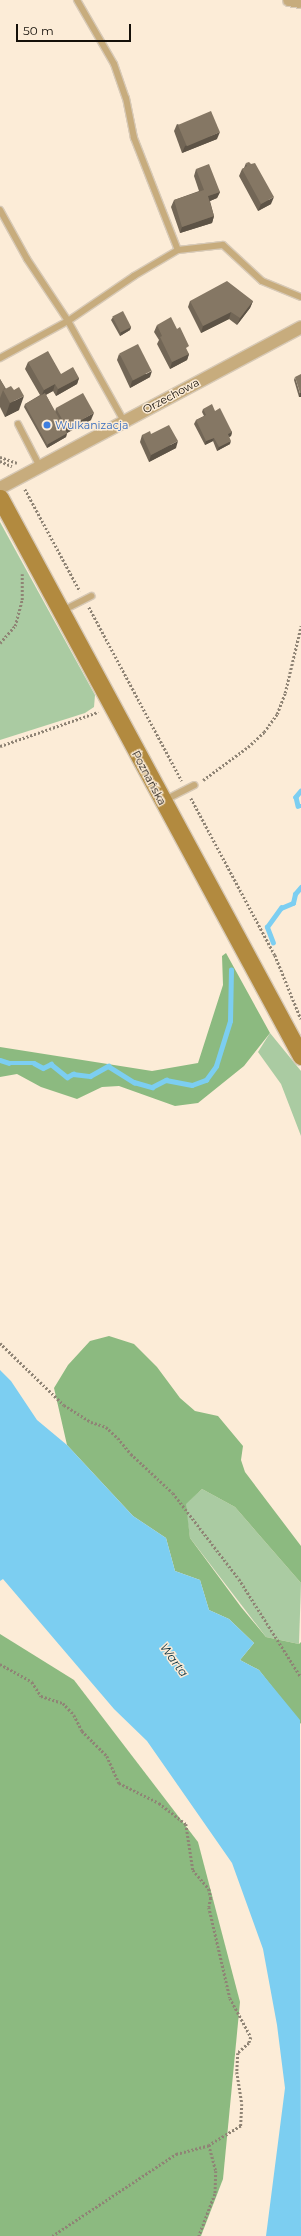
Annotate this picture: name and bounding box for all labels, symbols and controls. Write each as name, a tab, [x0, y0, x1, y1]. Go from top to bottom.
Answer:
scale bar	[18, 16, 133, 42]
text: 50 m	[23, 23, 54, 38]
street label: Orzechowa	[141, 376, 201, 416]
place label: Wulkanizacja	[55, 418, 128, 432]
marker: Wulkanizacja	[42, 420, 52, 430]
street label: Poznańska	[129, 748, 169, 808]
water label: Warta	[157, 1640, 191, 1680]

